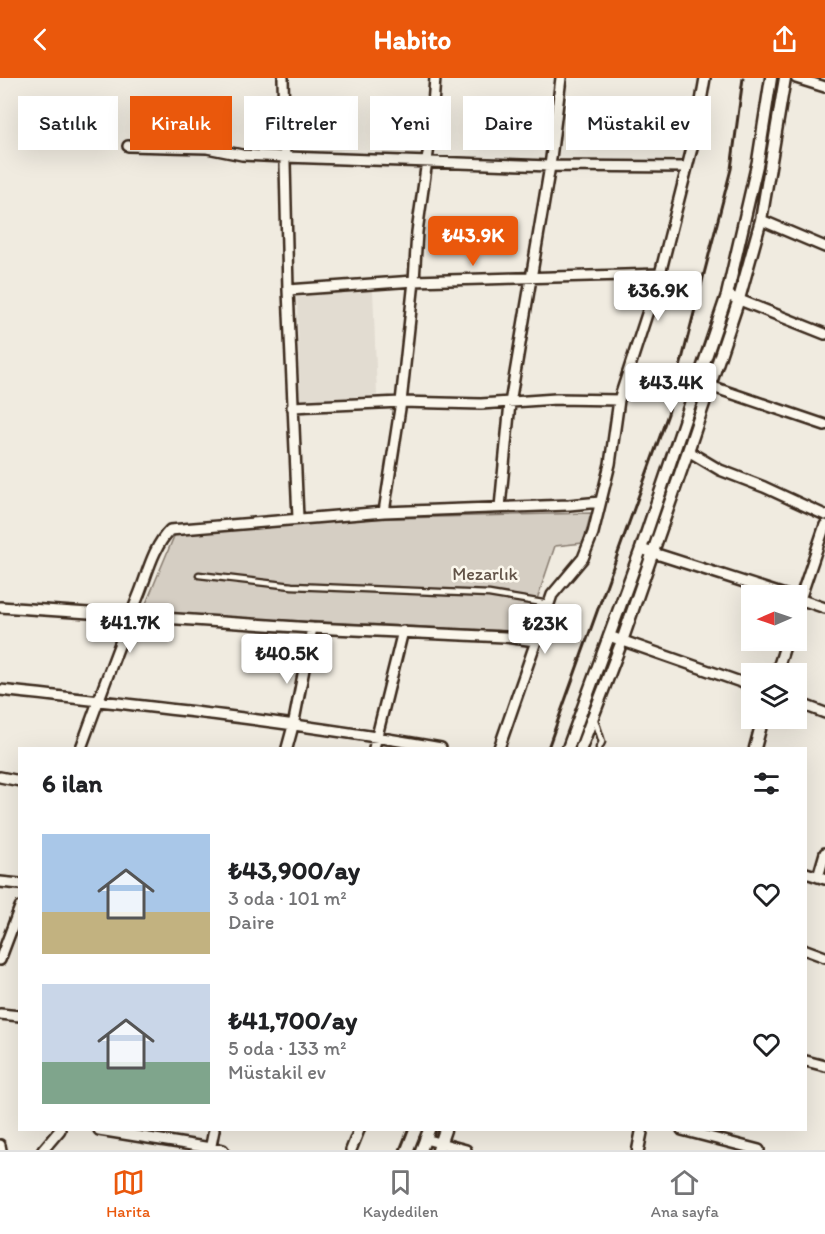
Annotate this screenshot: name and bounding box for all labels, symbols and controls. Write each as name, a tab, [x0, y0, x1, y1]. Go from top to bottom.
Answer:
icon: back	[24, 23, 57, 56]
text: Habito	[374, 23, 451, 56]
icon: share	[768, 23, 801, 56]
chip: Satılık	[18, 96, 118, 150]
chip: Kiralık	[130, 96, 232, 150]
chip: Filtreler	[244, 96, 358, 150]
chip: Yeni	[370, 96, 451, 150]
chip: Daire	[463, 96, 554, 150]
chip: Müstakil ev	[566, 96, 711, 150]
pin: ₺43.9K	[424, 216, 522, 267]
text: ₺43.9K	[442, 223, 504, 247]
pin: ₺36.9K	[609, 271, 707, 322]
text: ₺36.9K	[628, 278, 688, 302]
pin: ₺43.4K	[622, 363, 720, 414]
text: ₺43.4K	[639, 370, 703, 394]
park label: Mezarlık	[452, 563, 519, 585]
north arrow	[741, 585, 807, 651]
map controls	[741, 585, 807, 729]
pin: ₺41.7K	[81, 603, 179, 654]
pin: ₺23K	[509, 604, 581, 655]
text: ₺41.7K	[100, 610, 160, 634]
text: ₺23K	[523, 611, 567, 635]
pin: ₺40.5K	[238, 634, 336, 685]
text: ₺40.5K	[255, 641, 319, 665]
button: layers	[741, 663, 807, 729]
text: 6 ilan	[42, 767, 102, 799]
icon: filters	[750, 767, 783, 800]
text: ₺43,900/ay	[228, 854, 360, 886]
icon: home	[90, 858, 162, 930]
icon: heart	[750, 878, 783, 911]
text: 3 oda · 101 m²	[228, 886, 347, 910]
text: Daire	[228, 910, 274, 934]
text: ₺41,700/ay	[228, 1004, 357, 1036]
icon: home	[90, 1008, 162, 1080]
icon: heart	[750, 1028, 783, 1061]
text: 5 oda · 133 m²	[228, 1036, 347, 1060]
text: Müstakil ev	[228, 1060, 326, 1084]
tab: Harita	[106, 1166, 150, 1221]
tab: Kaydedilen	[363, 1166, 438, 1221]
tab: Ana sayfa	[651, 1166, 719, 1221]

